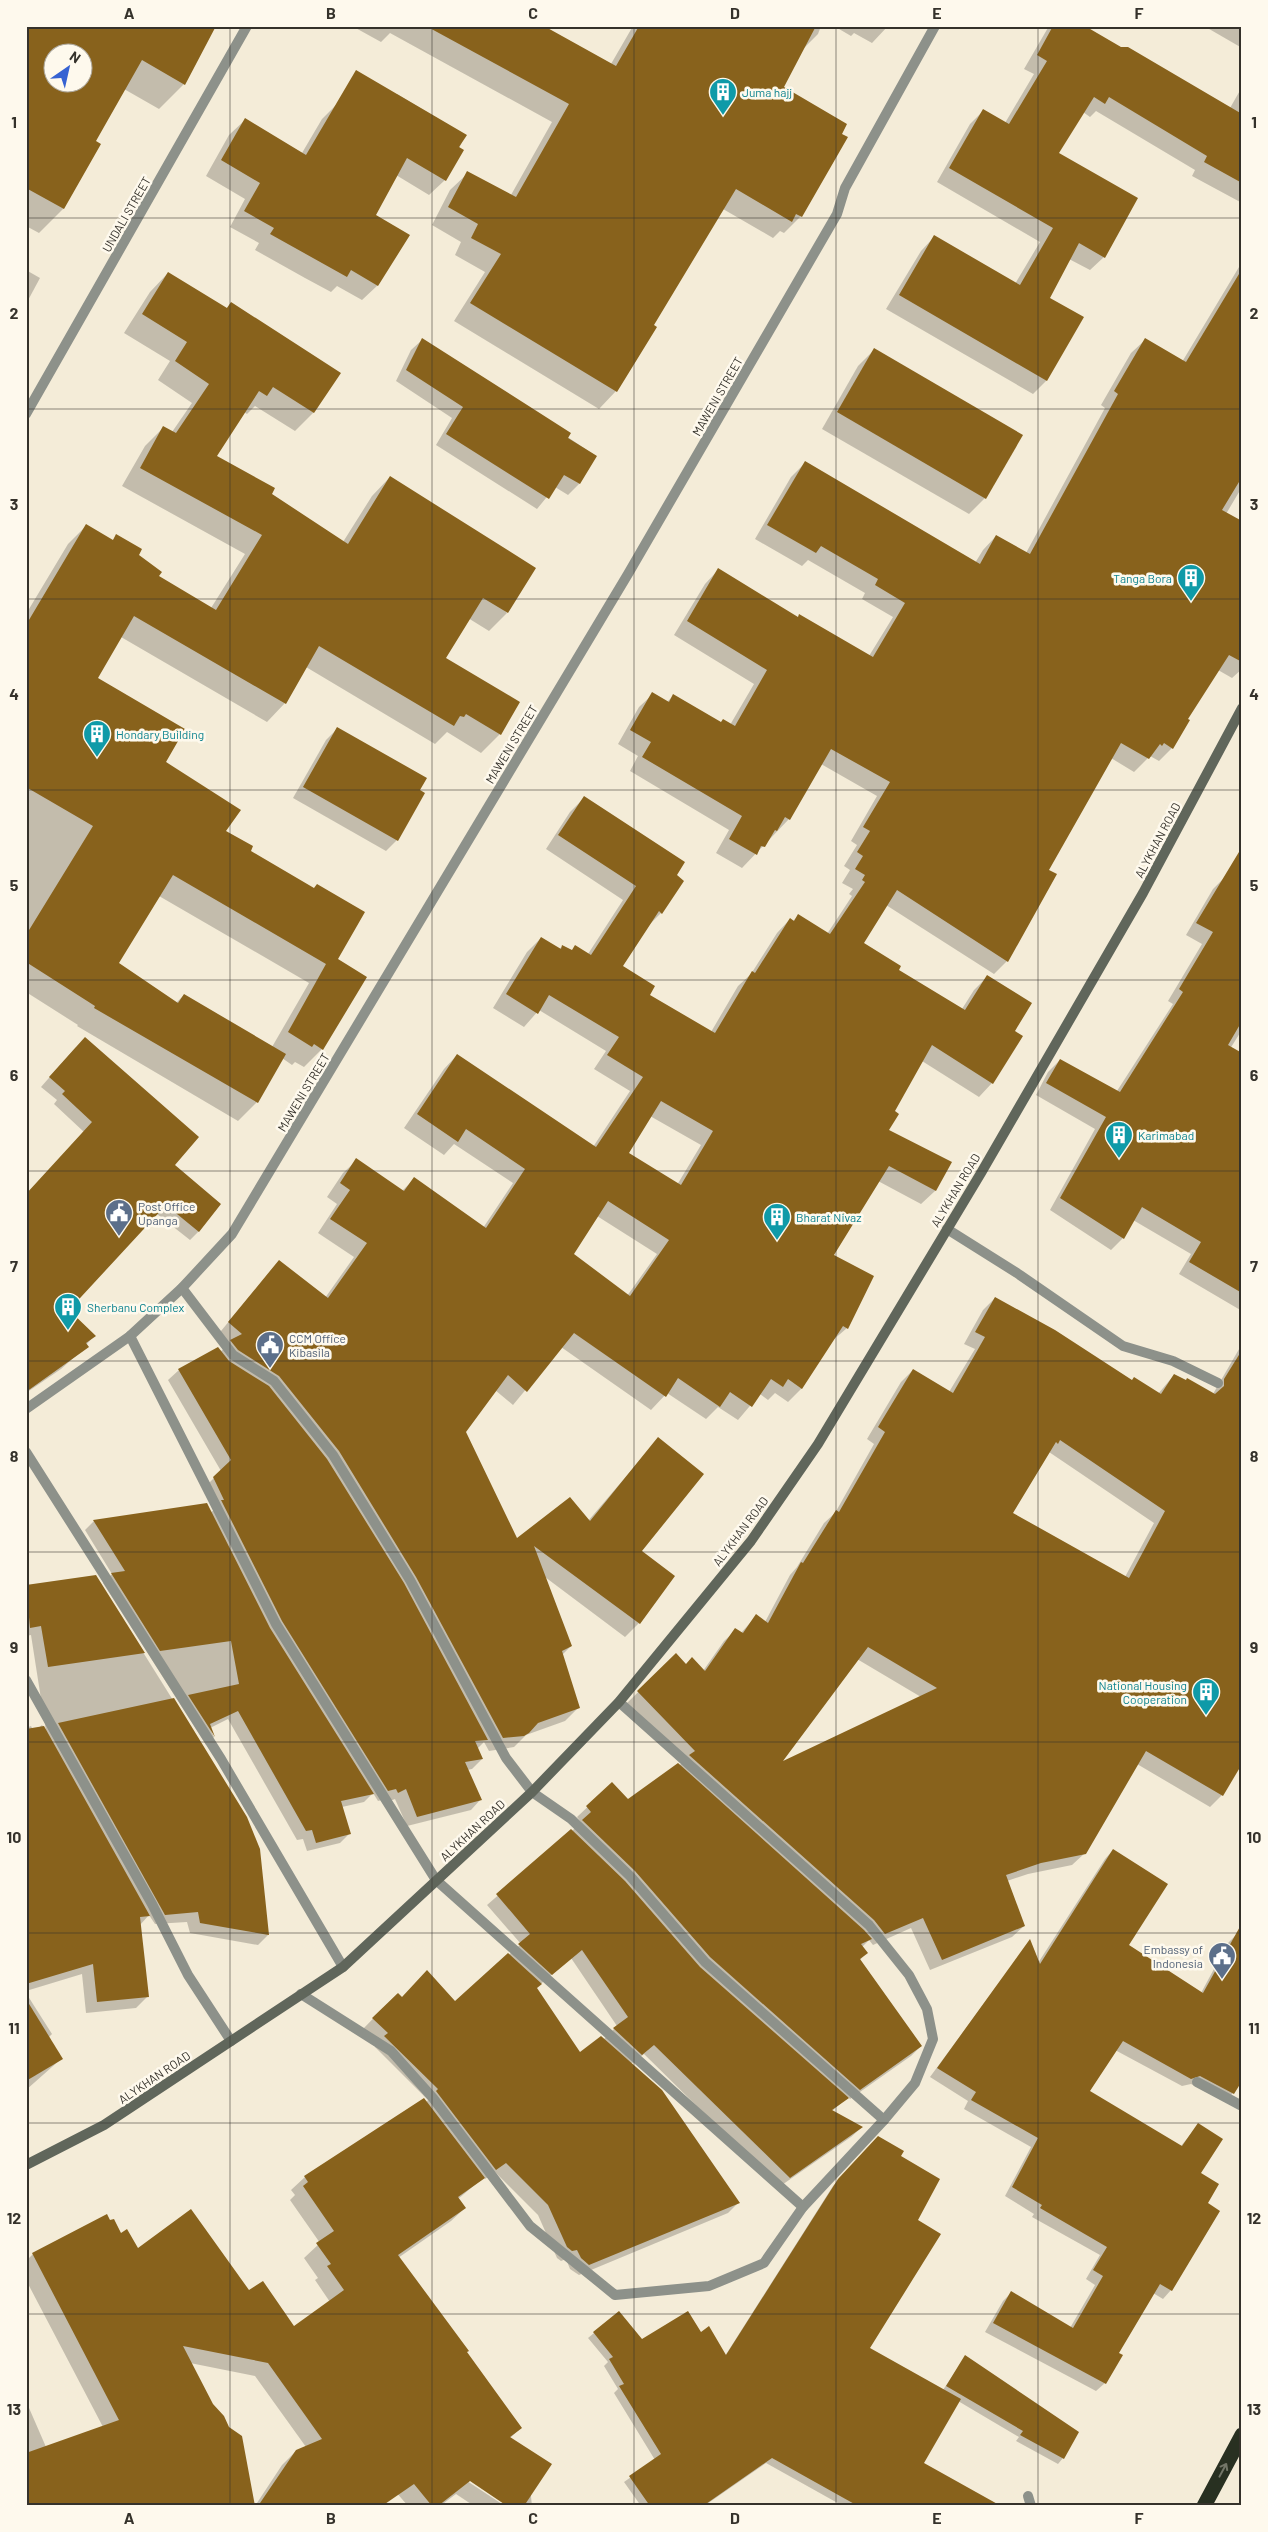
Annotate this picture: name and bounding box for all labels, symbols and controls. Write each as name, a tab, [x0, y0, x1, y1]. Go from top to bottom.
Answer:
text: A	[124, 3, 135, 22]
text: B	[326, 3, 336, 22]
text: C	[528, 3, 538, 22]
text: D	[730, 3, 740, 22]
text: E	[932, 3, 942, 22]
text: F	[1135, 3, 1144, 22]
north arrow	[42, 42, 92, 92]
text: N	[67, 47, 84, 66]
building icon: Juma hajj	[708, 77, 738, 116]
place label: Juma hajj	[742, 85, 792, 99]
text: 1	[11, 112, 17, 131]
text: 1	[1251, 112, 1257, 131]
street label: UNDALI STREET	[99, 174, 153, 254]
text: 2	[10, 303, 19, 322]
text: 2	[1250, 303, 1259, 322]
street label: MAWENI STREET	[689, 354, 745, 438]
text: 3	[10, 494, 18, 513]
text: 3	[1250, 494, 1258, 513]
building icon: Tanga Bora	[1176, 563, 1206, 602]
place label: Tanga Bora	[1113, 571, 1172, 585]
text: 4	[9, 684, 19, 703]
text: 4	[1249, 684, 1259, 703]
street label: MAWENI STREET	[482, 702, 540, 786]
building icon: Hondary Building	[82, 719, 112, 758]
place label: Hondary Building	[116, 727, 204, 741]
street label: ALYKHAN ROAD	[1131, 800, 1183, 880]
text: 5	[10, 875, 19, 894]
text: 5	[1250, 875, 1259, 894]
street label: MAWENI STREET	[274, 1050, 332, 1134]
text: 6	[10, 1065, 19, 1084]
text: 6	[1250, 1065, 1259, 1084]
building icon: Karimabad	[1104, 1120, 1134, 1159]
place label: Karimabad	[1138, 1128, 1194, 1142]
street label: ALYKHAN ROAD	[928, 1151, 982, 1229]
public building icon: Post Office Upanga	[104, 1198, 134, 1237]
place label: Post Office Upanga	[138, 1199, 195, 1227]
building icon: Bharat Nivaz	[762, 1202, 792, 1241]
place label: Bharat Nivaz	[796, 1210, 862, 1224]
text: 7	[10, 1256, 18, 1275]
text: 7	[1250, 1256, 1258, 1275]
building icon: Sherbanu Complex	[53, 1292, 83, 1331]
place label: Sherbanu Complex	[87, 1300, 184, 1314]
public building icon: CCM Office Kibasila	[255, 1330, 285, 1369]
place label: CCM Office Kibasila	[289, 1331, 346, 1359]
text: 8	[10, 1446, 19, 1465]
text: 8	[1250, 1446, 1259, 1465]
street label: ALYKHAN ROAD	[709, 1494, 771, 1568]
text: 9	[10, 1637, 18, 1656]
text: 9	[1250, 1637, 1258, 1656]
building icon: National Housing Cooperation	[1191, 1677, 1221, 1716]
place label: National Housing Cooperation	[1099, 1678, 1187, 1706]
street label: ALYKHAN ROAD	[437, 1797, 507, 1863]
text: 10	[7, 1827, 21, 1846]
text: 10	[1247, 1827, 1261, 1846]
public building icon: Embassy of Indonesia	[1207, 1941, 1237, 1980]
place label: Embassy of Indonesia	[1143, 1942, 1203, 1970]
text: 11	[8, 2018, 20, 2037]
text: 11	[1248, 2018, 1260, 2037]
street label: ALYKHAN ROAD	[116, 2048, 192, 2106]
text: 12	[7, 2208, 21, 2227]
text: 12	[1247, 2208, 1261, 2227]
text: 13	[7, 2399, 21, 2418]
text: 13	[1247, 2399, 1261, 2418]
one-way arrow	[1218, 2463, 1228, 2478]
text: A	[124, 2508, 135, 2527]
text: B	[326, 2508, 336, 2527]
text: C	[528, 2508, 538, 2527]
text: D	[730, 2508, 740, 2527]
text: E	[932, 2508, 942, 2527]
text: F	[1135, 2508, 1144, 2527]

